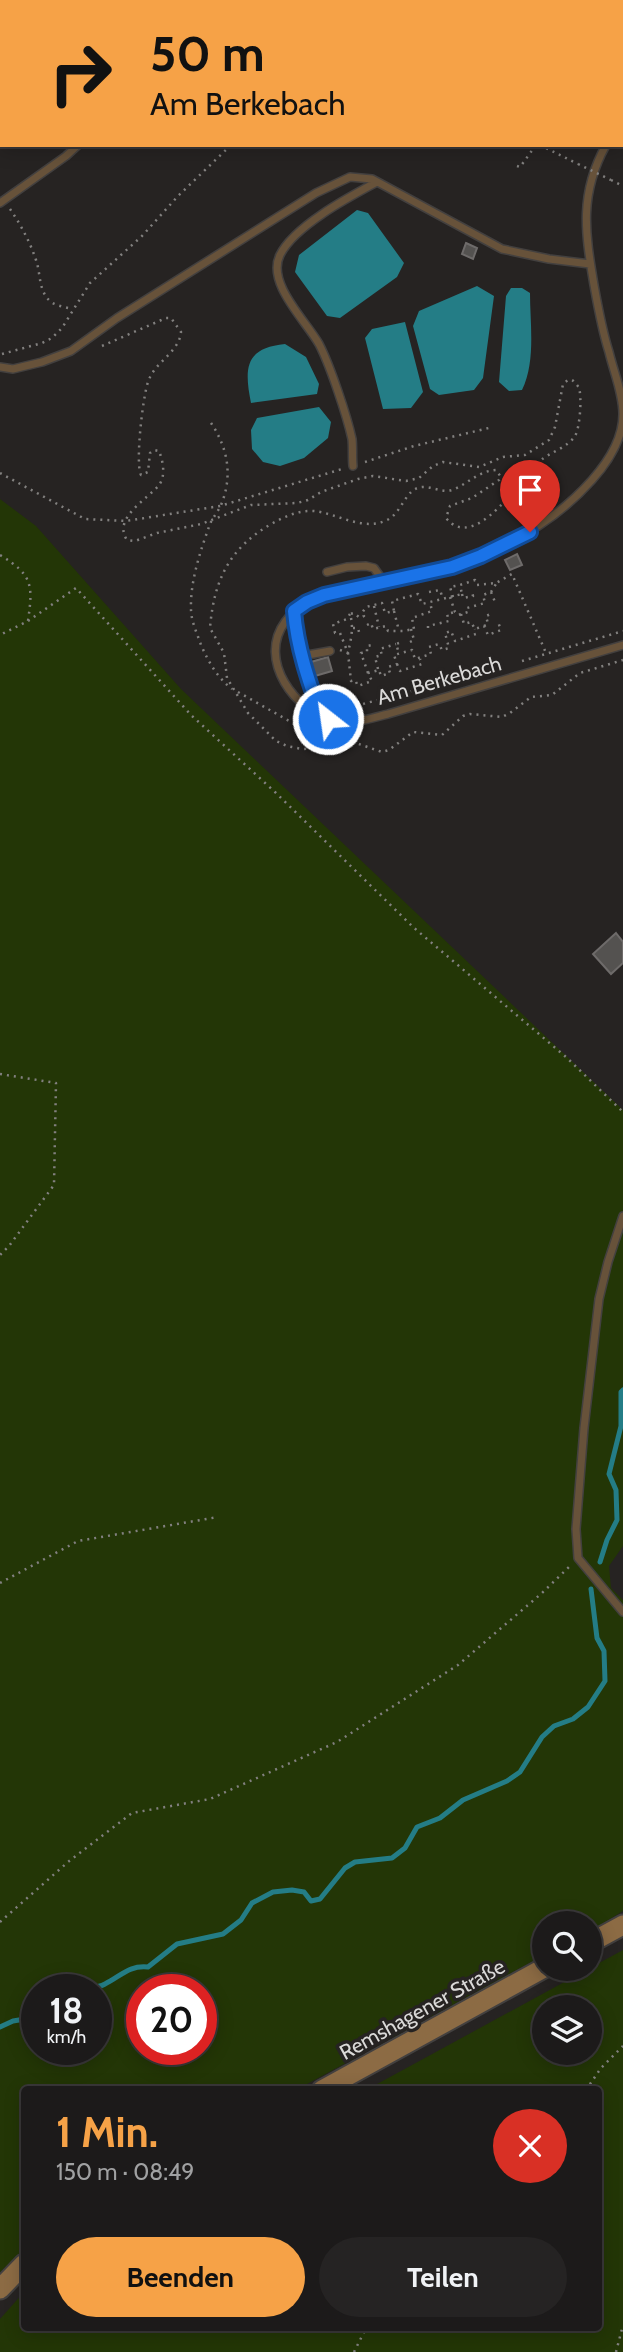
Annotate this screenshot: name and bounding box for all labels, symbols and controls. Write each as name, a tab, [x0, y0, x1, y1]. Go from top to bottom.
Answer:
text: 50 m	[150, 24, 265, 83]
icon: right	[35, 28, 126, 119]
text: Am Berkebach	[150, 84, 346, 123]
pin	[500, 460, 560, 532]
icon: arrive	[511, 471, 549, 509]
street label: Am Berkebach	[374, 650, 504, 710]
position arrow	[291, 682, 365, 756]
map controls	[532, 1911, 602, 2065]
button: search	[532, 1911, 602, 1981]
street label: Remshagener Straße	[335, 1953, 509, 2065]
speed limit sign: 20	[126, 1974, 217, 2065]
text: 18	[49, 1989, 84, 2032]
button: layers	[532, 1995, 602, 2065]
text: km/h	[47, 2026, 86, 2048]
text: 1 Min.	[56, 2106, 158, 2158]
button: close	[493, 2109, 567, 2183]
text: 150 m · 08:49	[56, 2158, 194, 2186]
button: Beenden	[56, 2237, 305, 2317]
button: Teilen	[319, 2237, 567, 2317]

